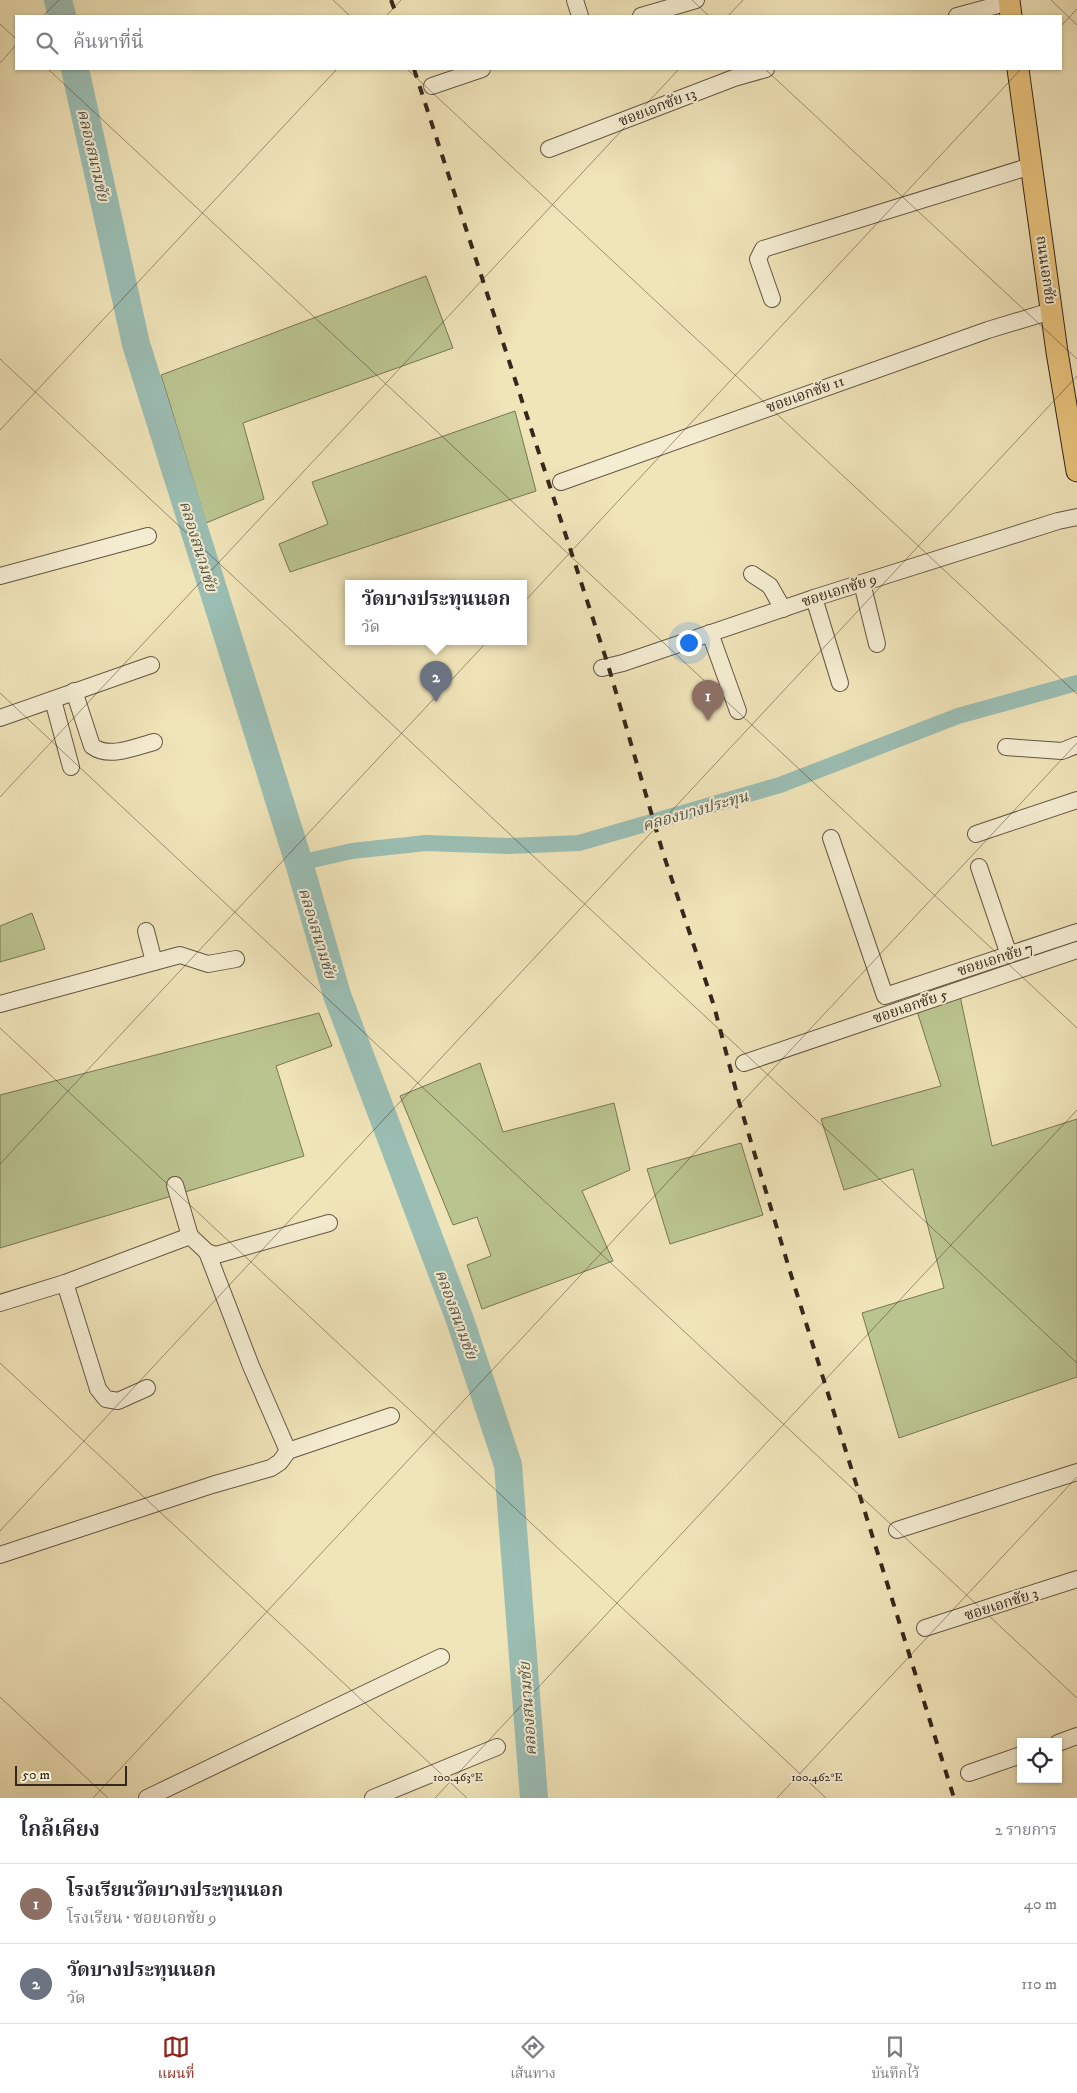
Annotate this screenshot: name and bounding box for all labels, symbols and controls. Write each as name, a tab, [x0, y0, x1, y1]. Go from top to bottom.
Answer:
search box	[15, 15, 1062, 70]
icon: search	[33, 29, 61, 57]
text: ค้นหาที่นี่	[73, 31, 144, 54]
street label: ซอยเอกชัย 13	[616, 84, 699, 131]
water label: คลองสนามชัย	[73, 107, 114, 205]
street label: ถนนเอกชัย	[1031, 234, 1060, 306]
street label: ซอยเอกชัย 11	[764, 372, 847, 417]
water label: คลองสนามชัย	[175, 498, 222, 596]
street label: ซอยเอกชัย 9	[799, 569, 879, 612]
popup	[345, 580, 527, 645]
text: วัดบางประทุนนอก	[362, 588, 510, 611]
text: วัด	[362, 617, 380, 637]
your location	[676, 630, 702, 656]
pin: 2	[420, 661, 452, 702]
pin: 1	[692, 680, 724, 721]
water label: คลองบางประทุน	[640, 786, 751, 836]
water label: คลองสนามชัย	[294, 885, 341, 983]
street label: ซอยเอกชัย 7	[955, 938, 1036, 981]
street label: ซอยเอกชัย 5	[870, 985, 951, 1028]
water label: คลองสนามชัย	[431, 1267, 482, 1363]
street label: ซอยเอกชัย 3	[962, 1584, 1040, 1625]
water label: คลองสนามชัย	[515, 1660, 541, 1756]
map controls	[1017, 1738, 1062, 1783]
button: locate	[1017, 1738, 1062, 1783]
scale bar	[15, 1763, 128, 1786]
text: 50 m	[22, 1766, 50, 1784]
text: 100.463°E	[433, 1770, 484, 1785]
text: 100.462°E	[791, 1770, 843, 1785]
text: ใกล้เคียง	[20, 1817, 100, 1843]
text: 2 รายการ	[995, 1820, 1057, 1840]
text: โรงเรียนวัดบางประทุนนอก	[67, 1879, 283, 1902]
text: 1	[33, 1894, 39, 1914]
text: 40 m	[1024, 1894, 1057, 1914]
text: โรงเรียน · ซอยเอกชัย 9	[67, 1908, 217, 1928]
text: วัดบางประทุนนอก	[67, 1959, 216, 1982]
text: 2	[32, 1974, 40, 1994]
text: 110 m	[1021, 1974, 1057, 1994]
text: วัด	[67, 1988, 86, 2008]
tab: แผนที่	[158, 2033, 195, 2085]
tab: เส้นทาง	[510, 2033, 556, 2085]
tab: บันทึกไว้	[871, 2033, 919, 2085]

